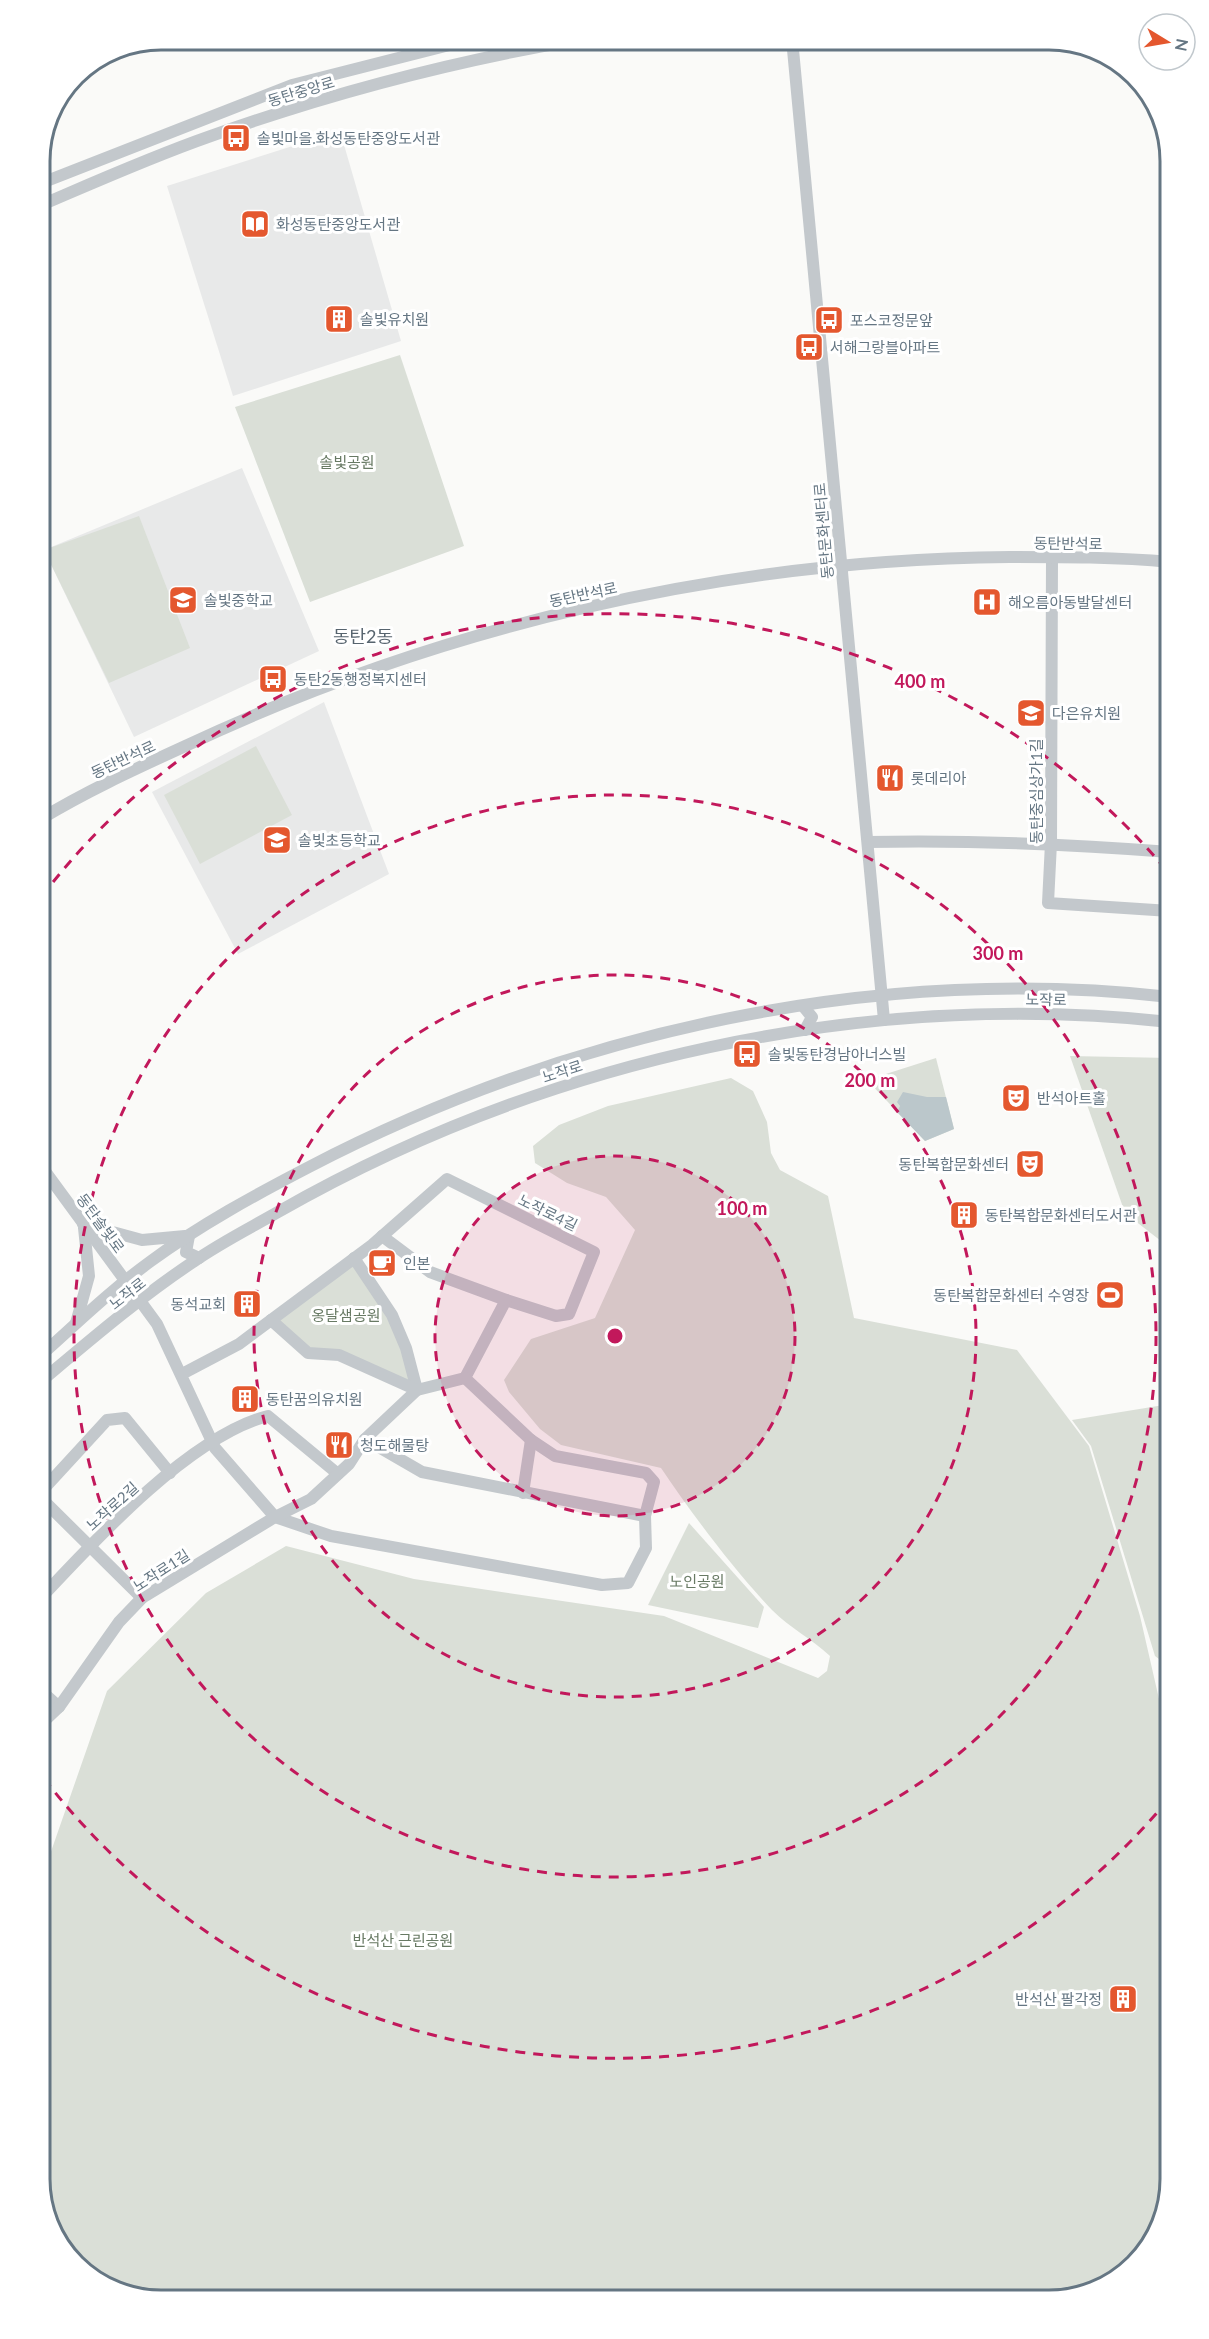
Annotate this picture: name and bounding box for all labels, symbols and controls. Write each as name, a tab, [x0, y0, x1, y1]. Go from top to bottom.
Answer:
north arrow	[1137, 12, 1197, 72]
text: N	[1172, 37, 1193, 53]
street label: 동탄중앙로	[265, 72, 337, 110]
bus stop icon: 솔빛마을.화성동탄중앙도서관	[220, 122, 252, 154]
place label: 솔빛마을.화성동탄중앙도서관	[257, 129, 440, 147]
library icon: 화성동탄중앙도서관	[239, 208, 271, 240]
place label: 화성동탄중앙도서관	[276, 215, 400, 233]
building icon: 솔빛유치원	[323, 303, 355, 335]
bus stop icon: 포스코정문앞	[813, 304, 845, 336]
place label: 솔빛유치원	[360, 310, 429, 328]
place label: 포스코정문앞	[850, 311, 933, 329]
bus stop icon: 서해그랑블아파트	[793, 331, 825, 363]
place label: 서해그랑블아파트	[830, 338, 941, 356]
park label: 솔빛공원	[319, 453, 375, 471]
street label: 동탄문화센터로	[810, 482, 836, 580]
street label: 동탄반석로	[1033, 533, 1103, 553]
street label: 동탄반석로	[547, 578, 619, 610]
school or university icon: 솔빛중학교	[167, 584, 199, 616]
hospital icon: 해오름아동발달센터	[971, 586, 1003, 618]
place label: 솔빛중학교	[204, 591, 273, 609]
place label: 해오름아동발달센터	[1008, 593, 1132, 611]
district label: 동탄2동	[333, 625, 393, 647]
bus stop icon: 동탄2동행정복지센터	[257, 663, 289, 695]
place label: 동탄2동행정복지센터	[294, 670, 427, 688]
text: 400 m	[895, 670, 945, 692]
school or university icon: 다은유치원	[1015, 697, 1047, 729]
place label: 다은유치원	[1052, 704, 1121, 722]
street label: 동탄반석로	[88, 736, 158, 782]
street label: 동탄중심상가1길	[1027, 738, 1045, 844]
restaurant icon: 롯데리아	[874, 762, 906, 794]
place label: 롯데리아	[911, 769, 966, 787]
school or university icon: 솔빛초등학교	[261, 824, 293, 856]
place label: 솔빛초등학교	[298, 831, 381, 849]
text: 300 m	[973, 942, 1023, 964]
street label: 노작로	[1025, 990, 1067, 1008]
bus stop icon: 솔빛동탄경남아너스빌	[731, 1038, 763, 1070]
place label: 솔빛동탄경남아너스빌	[768, 1045, 906, 1063]
street label: 노작로	[540, 1056, 584, 1086]
text: 200 m	[845, 1069, 895, 1091]
theatre icon: 반석아트홀	[1000, 1082, 1032, 1114]
place label: 반석아트홀	[1037, 1089, 1106, 1107]
theatre icon: 동탄복합문화센터	[1014, 1148, 1046, 1180]
place label: 동탄복합문화센터	[899, 1155, 1009, 1173]
street label: 동탄솔빛로	[73, 1190, 129, 1256]
street label: 노작로4길	[515, 1190, 581, 1234]
text: 100 m	[717, 1197, 767, 1219]
building icon: 동탄복합문화센터도서관	[948, 1199, 980, 1231]
place label: 동탄복합문화센터도서관	[985, 1206, 1137, 1224]
cafe icon: 인본	[366, 1247, 398, 1279]
place label: 인본	[403, 1254, 431, 1272]
street label: 노작로	[105, 1273, 149, 1313]
sports icon: 동탄복합문화센터 수영장	[1094, 1279, 1126, 1311]
place label: 동탄복합문화센터 수영장	[933, 1286, 1089, 1304]
building icon: 동석교회	[231, 1288, 263, 1320]
place label: 동석교회	[171, 1295, 226, 1313]
park label: 옹달샘공원	[311, 1306, 381, 1324]
centre of rings	[605, 1326, 625, 1346]
building icon: 동탄꿈의유치원	[229, 1383, 261, 1415]
place label: 동탄꿈의유치원	[266, 1390, 363, 1408]
restaurant icon: 청도해물탕	[323, 1429, 355, 1461]
place label: 청도해물탕	[360, 1436, 429, 1454]
street label: 노작로2길	[82, 1478, 142, 1534]
street label: 노작로1길	[129, 1545, 193, 1595]
park label: 노인공원	[669, 1572, 725, 1590]
park label: 반석산 근린공원	[353, 1931, 453, 1949]
building icon: 반석산 팔각정	[1107, 1983, 1139, 2015]
place label: 반석산 팔각정	[1015, 1990, 1102, 2008]

